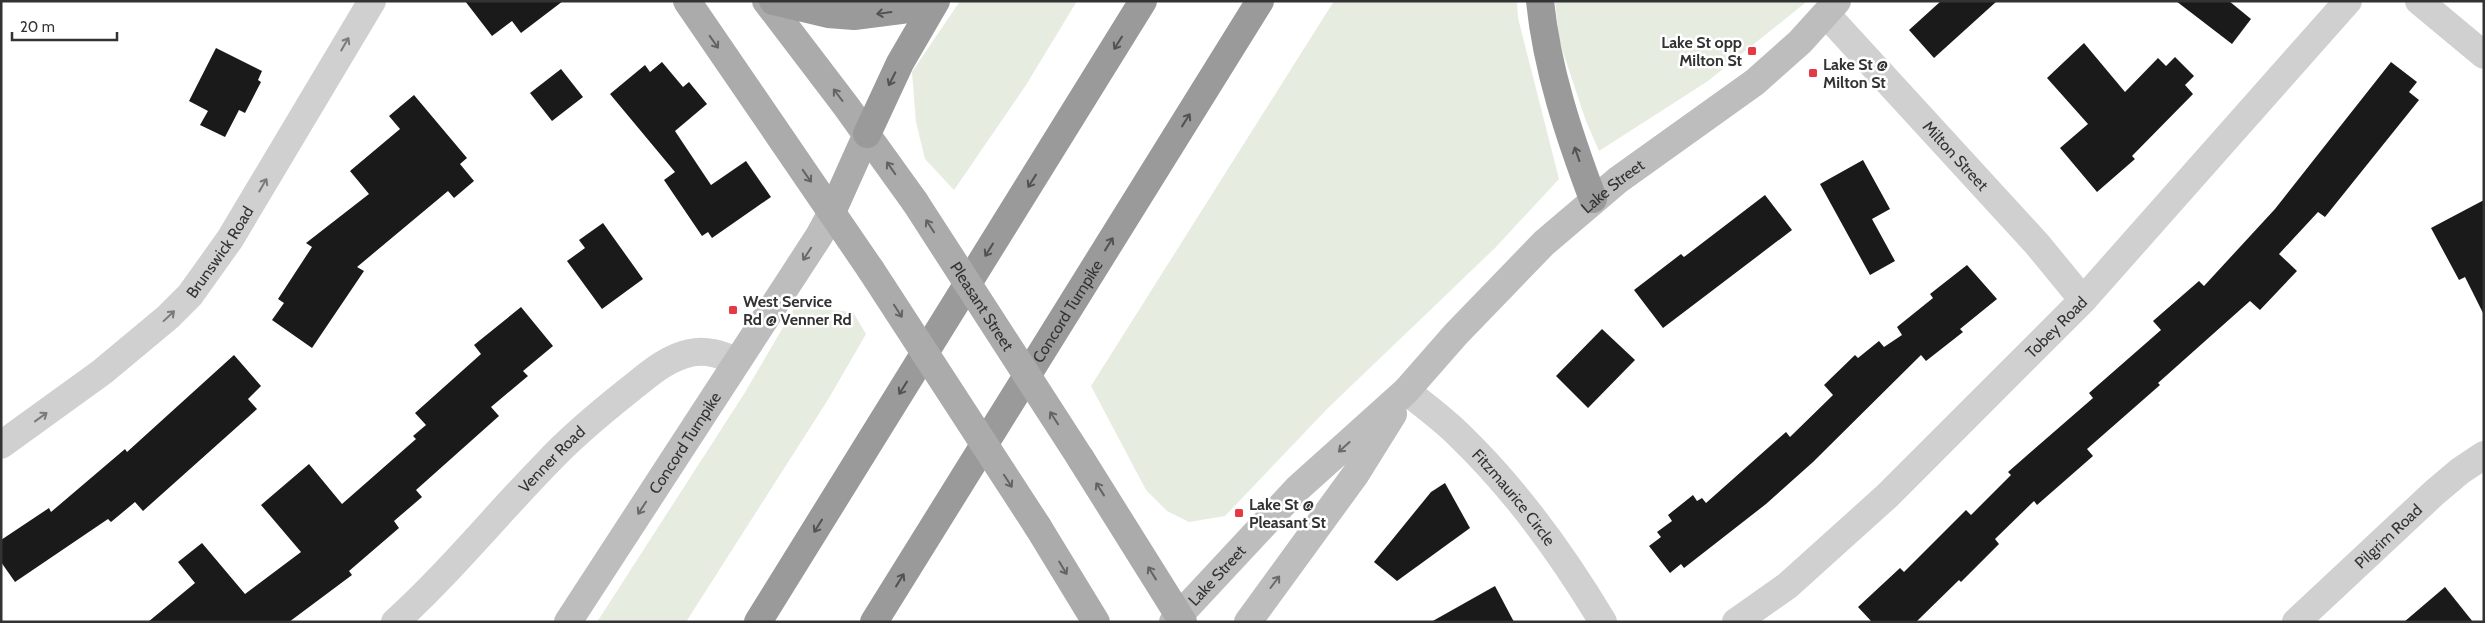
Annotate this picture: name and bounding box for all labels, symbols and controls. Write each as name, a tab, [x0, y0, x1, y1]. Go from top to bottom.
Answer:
one-way arrow	[876, 8, 892, 18]
scale bar	[12, 10, 118, 42]
text: 20 m	[20, 18, 55, 36]
place label: Lake St opp Milton St	[1661, 33, 1742, 70]
one-way arrow	[709, 35, 719, 49]
one-way arrow	[1112, 35, 1122, 49]
one-way arrow	[340, 38, 350, 52]
marker: Lake St opp Milton St	[1746, 45, 1758, 57]
place label: Lake St @ Milton St	[1823, 55, 1888, 92]
marker: Lake St @ Milton St	[1807, 67, 1819, 79]
one-way arrow	[887, 72, 897, 87]
one-way arrow	[832, 89, 843, 102]
one-way arrow	[1182, 113, 1192, 127]
street label: Milton Street	[1919, 117, 1993, 195]
one-way arrow	[1571, 146, 1581, 162]
street label: Lake Street	[1577, 155, 1648, 217]
one-way arrow	[885, 162, 896, 175]
one-way arrow	[802, 168, 812, 182]
one-way arrow	[1027, 173, 1037, 187]
one-way arrow	[258, 178, 268, 192]
street label: Brunswick Road	[182, 203, 257, 301]
one-way arrow	[925, 220, 935, 234]
one-way arrow	[1105, 237, 1115, 251]
one-way arrow	[984, 242, 994, 256]
one-way arrow	[802, 247, 812, 261]
street label: Concord Turnpike	[1028, 256, 1106, 366]
street label: Pleasant Street	[947, 258, 1018, 355]
place label: West Service Rd @ Venner Rd	[743, 292, 852, 329]
street label: Tobey Road	[2021, 292, 2091, 362]
marker: West Service Rd @ Venner Rd	[727, 304, 739, 316]
one-way arrow	[892, 304, 903, 318]
one-way arrow	[162, 310, 175, 322]
one-way arrow	[898, 380, 908, 394]
street label: Concord Turnpike	[645, 388, 725, 497]
one-way arrow	[34, 411, 47, 422]
one-way arrow	[1049, 411, 1060, 425]
street label: Venner Road	[514, 422, 589, 496]
one-way arrow	[1337, 441, 1350, 453]
street label: Fitzmaurice Circle	[1468, 445, 1559, 549]
one-way arrow	[1003, 474, 1013, 488]
one-way arrow	[1094, 483, 1104, 497]
place label: Lake St @ Pleasant St	[1249, 495, 1326, 532]
one-way arrow	[637, 500, 647, 514]
street label: Pilgrim Road	[2350, 500, 2426, 572]
marker: Lake St @ Pleasant St	[1233, 507, 1245, 519]
one-way arrow	[812, 518, 822, 532]
street label: Lake Street	[1184, 541, 1250, 609]
one-way arrow	[1059, 561, 1069, 575]
one-way arrow	[1147, 566, 1157, 580]
one-way arrow	[896, 574, 906, 588]
one-way arrow	[1270, 575, 1280, 589]

